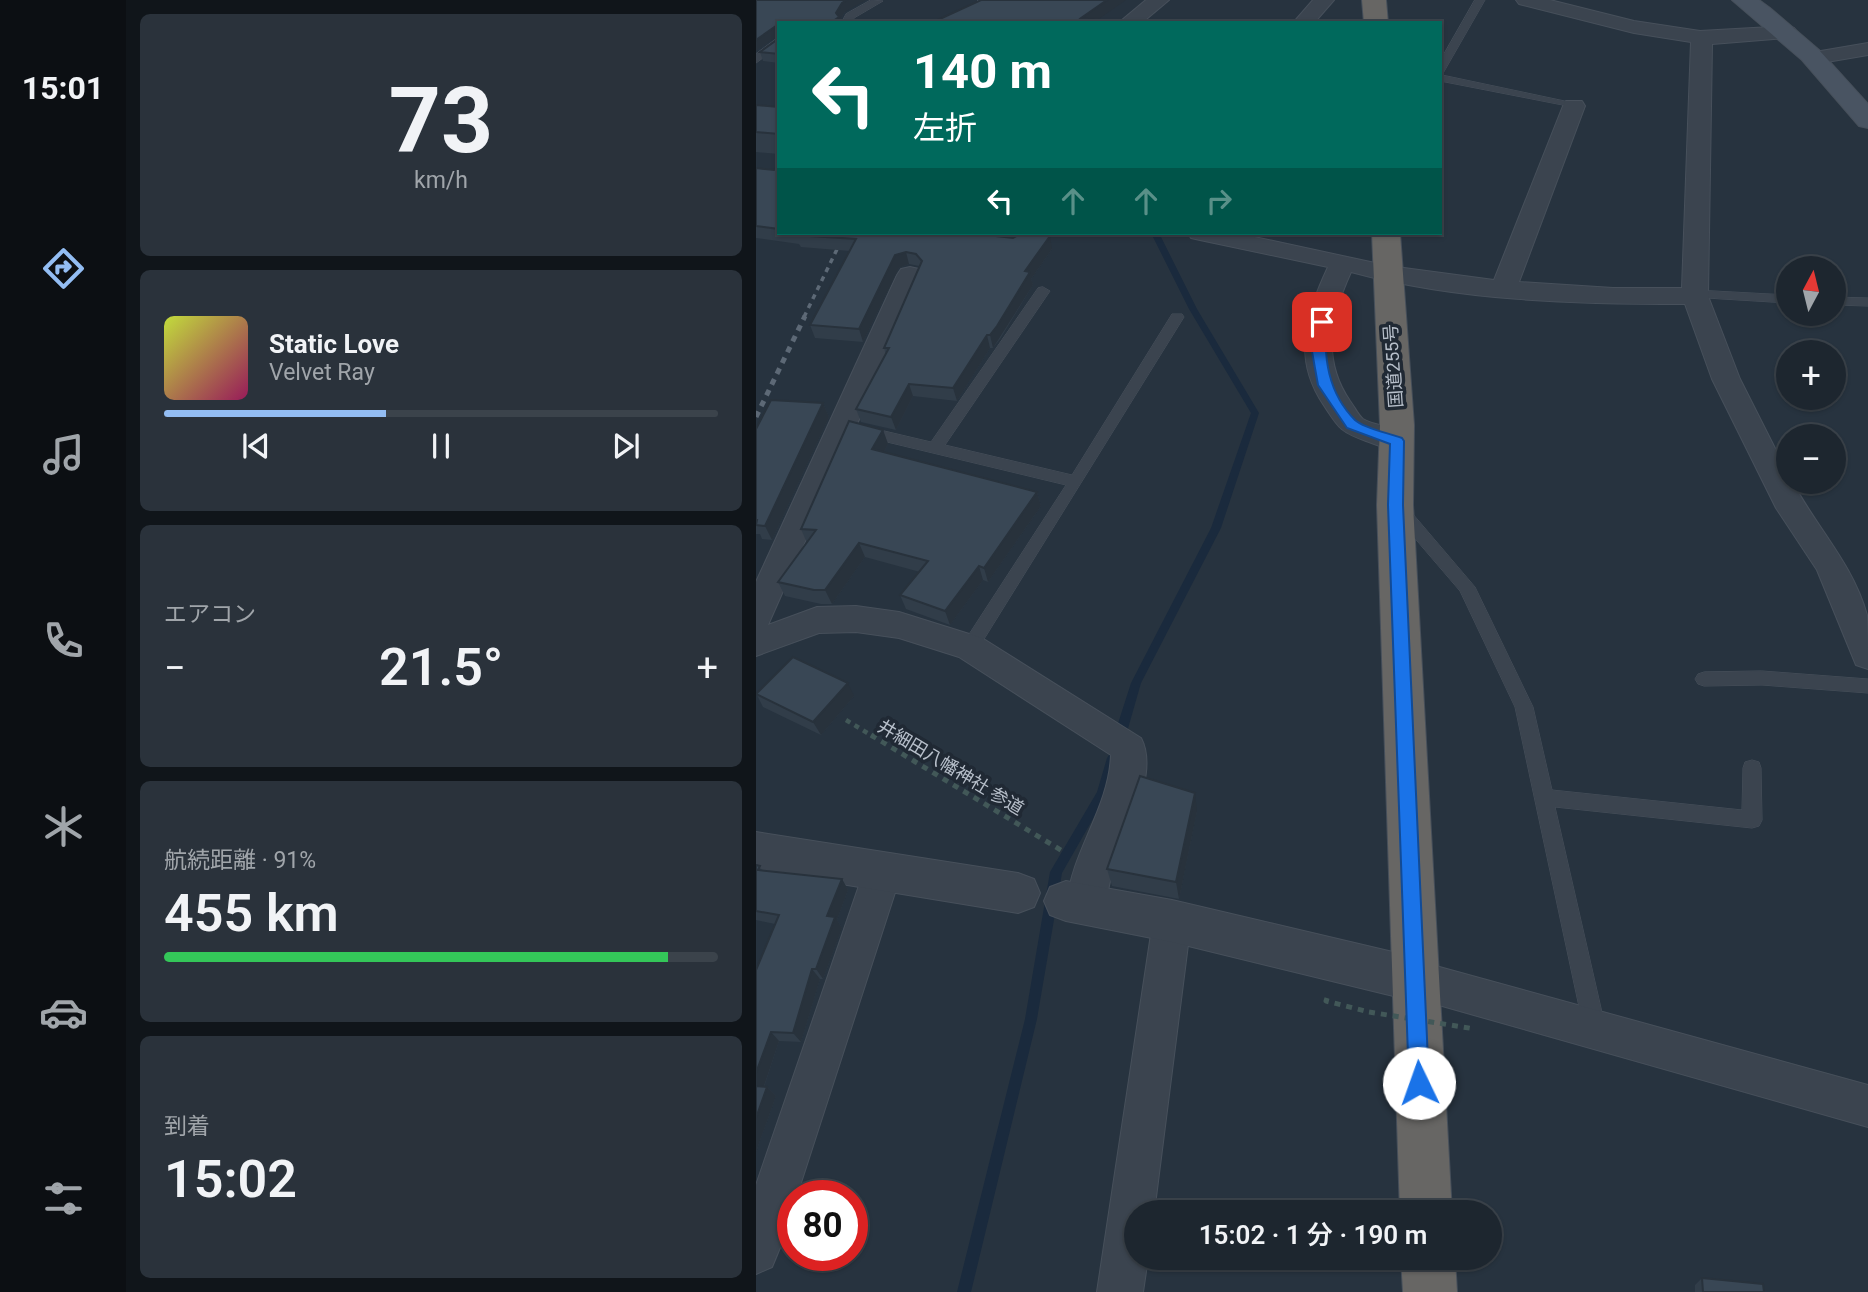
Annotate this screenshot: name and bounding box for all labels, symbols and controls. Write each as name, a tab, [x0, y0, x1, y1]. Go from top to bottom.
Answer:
text: 140 m	[913, 43, 1052, 100]
icon: left	[798, 49, 889, 140]
text: 73	[389, 68, 493, 174]
text: 15:01	[22, 69, 104, 107]
text: 左折	[913, 109, 977, 147]
text: km/h	[414, 167, 468, 194]
icon: left	[981, 182, 1019, 220]
icon: ahead	[1054, 182, 1092, 220]
icon: ahead	[1127, 182, 1165, 220]
icon: right	[1200, 182, 1238, 220]
icon: directions	[39, 244, 88, 293]
north arrow	[1776, 256, 1846, 326]
map controls	[1776, 256, 1846, 494]
pin	[1292, 292, 1352, 352]
icon: arrive	[1303, 303, 1341, 341]
street label: 国道255号	[1380, 323, 1406, 409]
text: Static Love	[269, 329, 399, 359]
button: +	[1776, 340, 1846, 410]
text: Velvet Ray	[269, 359, 375, 386]
button: −	[1776, 424, 1846, 494]
icon: previous	[237, 427, 275, 465]
icon: pause	[422, 427, 460, 465]
icon: next	[607, 427, 645, 465]
icon: music	[39, 430, 88, 479]
text: エアコン	[164, 601, 256, 628]
icon: phone	[39, 616, 88, 665]
text: 21.5°	[379, 637, 503, 698]
text: −	[164, 646, 186, 690]
text: +	[696, 646, 718, 690]
street label: 井細田八幡神社 参道	[874, 715, 1028, 819]
icon: climate	[39, 802, 88, 851]
text: 航続距離 · 91%	[164, 847, 316, 874]
text: 455 km	[164, 883, 339, 944]
icon: car	[39, 988, 88, 1037]
position arrow	[1382, 1046, 1456, 1120]
text: 到着	[164, 1113, 210, 1140]
text: 15:02	[164, 1149, 297, 1210]
icon: filters	[39, 1174, 88, 1223]
speed limit sign: 80	[777, 1180, 868, 1271]
text: 15:02 · 1 分 · 190 m	[1199, 1220, 1427, 1250]

